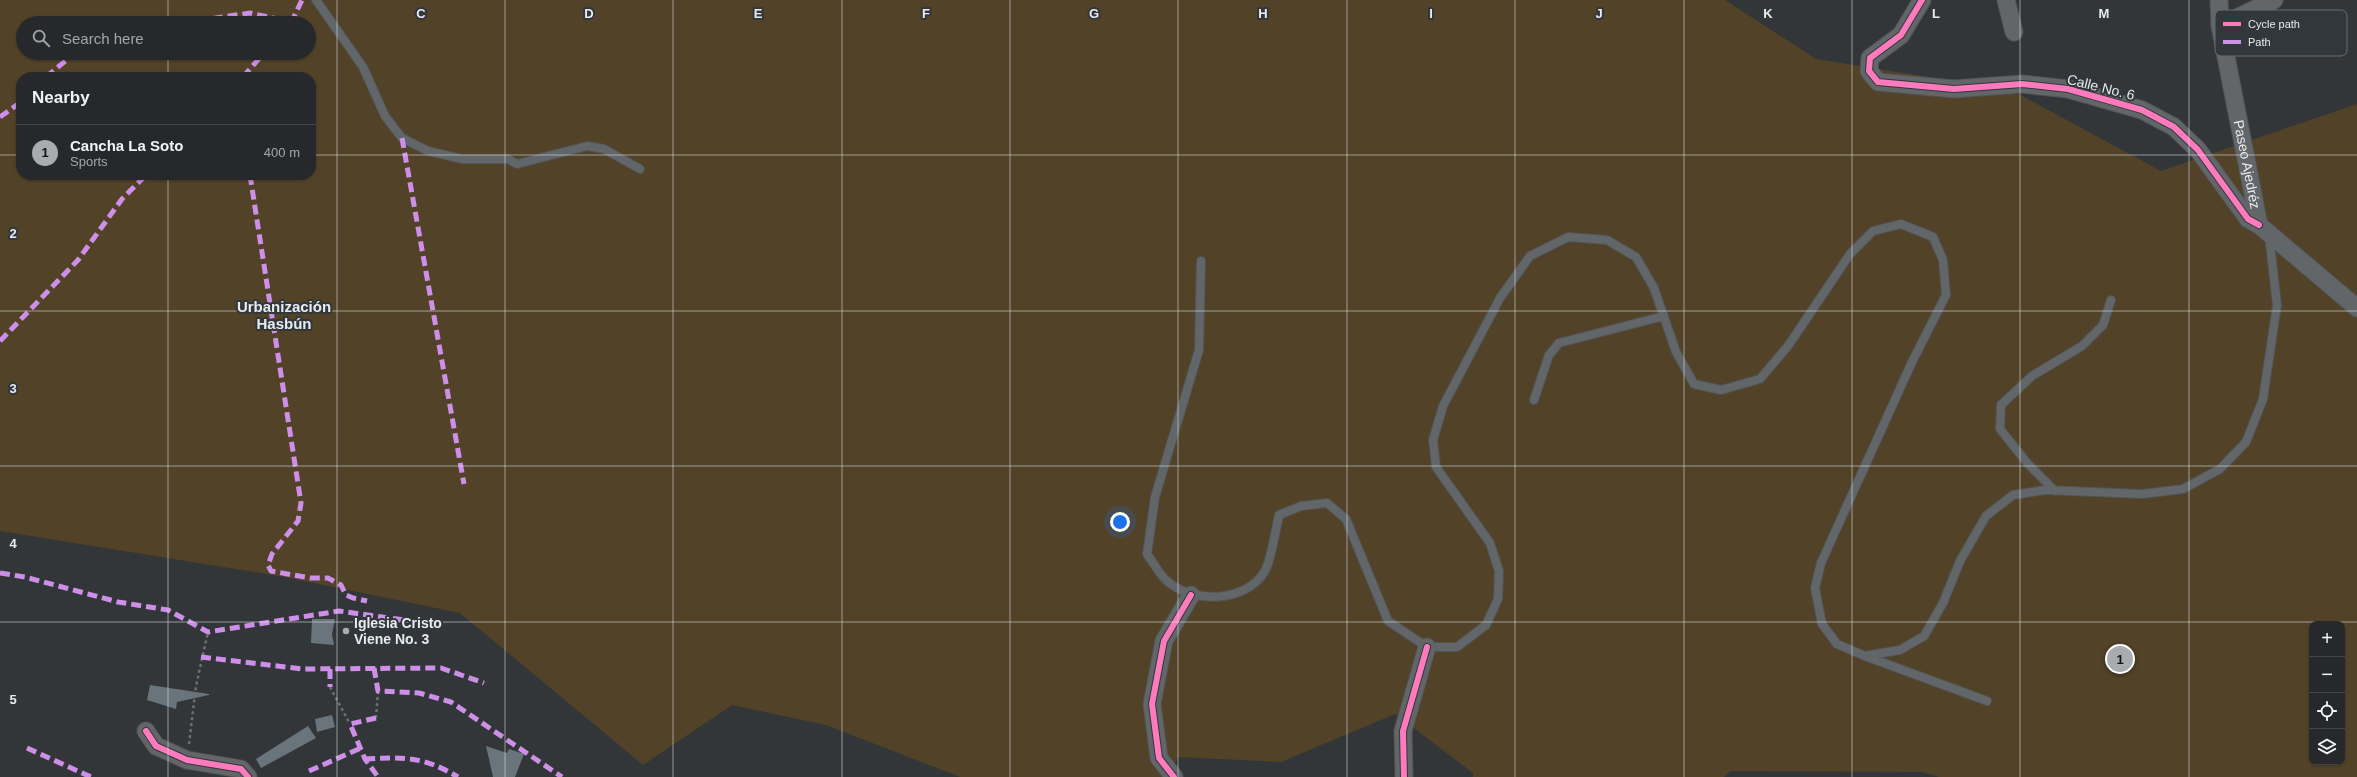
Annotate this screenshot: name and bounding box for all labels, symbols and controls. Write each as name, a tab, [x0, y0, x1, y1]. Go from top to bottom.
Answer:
text: C	[416, 6, 426, 21]
text: D	[584, 6, 594, 21]
text: E	[754, 6, 763, 21]
text: F	[922, 6, 930, 21]
text: G	[1089, 6, 1099, 21]
text: H	[1258, 6, 1268, 21]
text: I	[1429, 6, 1433, 21]
text: J	[1595, 6, 1603, 21]
text: K	[1763, 6, 1773, 21]
text: L	[1932, 6, 1940, 21]
text: M	[2099, 6, 2109, 21]
legend	[2215, 10, 2347, 56]
search box	[16, 16, 316, 60]
text: Cycle path	[2248, 18, 2300, 30]
icon: search	[30, 27, 52, 49]
text: Search here	[62, 30, 144, 47]
text: Path	[2248, 36, 2271, 48]
street label: Calle No. 6	[2065, 71, 2137, 103]
text: Nearby	[32, 88, 90, 107]
street label: Paseo Ajedréz	[2231, 118, 2264, 210]
text: Cancha La Soto	[70, 137, 183, 154]
text: 1	[41, 145, 49, 160]
text: 400 m	[264, 145, 300, 160]
text: Sports	[70, 154, 108, 169]
text: 2	[9, 226, 17, 241]
district label: Urbanización Hasbún	[237, 298, 331, 332]
text: 3	[9, 381, 17, 396]
your location	[1110, 512, 1130, 532]
text: 4	[9, 536, 17, 551]
place label: Iglesia Cristo Viene No. 3	[354, 615, 442, 647]
map controls	[2309, 621, 2345, 765]
button: +	[2309, 621, 2345, 657]
marker: Iglesia Cristo Viene No. 3	[341, 626, 351, 636]
pin: 1	[2107, 644, 2133, 674]
button: −	[2309, 657, 2345, 693]
text: 5	[9, 692, 17, 707]
button: locate	[2309, 693, 2345, 729]
button: layers	[2309, 729, 2345, 765]

